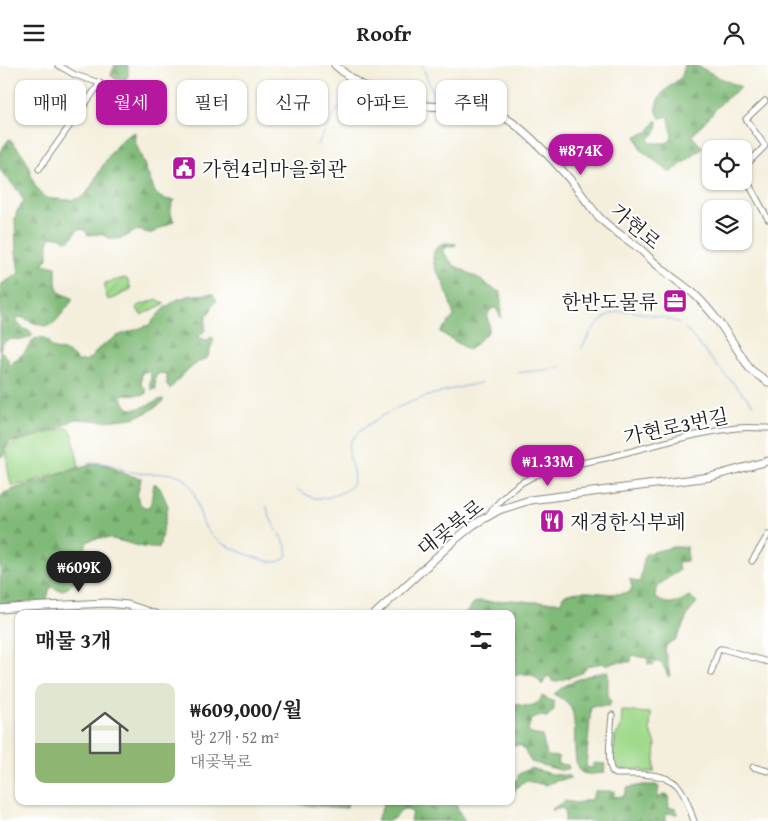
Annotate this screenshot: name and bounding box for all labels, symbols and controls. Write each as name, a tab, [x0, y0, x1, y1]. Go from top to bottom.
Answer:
text: Roofr	[357, 17, 411, 49]
icon: menu	[20, 19, 48, 47]
icon: person	[720, 19, 748, 47]
chip: 매매	[15, 80, 86, 125]
chip: 월세	[96, 80, 167, 125]
chip: 필터	[177, 80, 247, 125]
chip: 신규	[257, 80, 328, 125]
chip: 아파트	[338, 80, 426, 125]
chip: 주택	[436, 80, 507, 125]
pin: ₩874K	[546, 133, 616, 176]
text: ₩874K	[559, 138, 603, 162]
map controls	[702, 140, 752, 250]
button: locate	[702, 140, 752, 190]
place label: 가현4리마을회관	[202, 154, 348, 183]
public building icon: 가현4리마을회관	[171, 155, 197, 181]
street label: 가현로	[604, 196, 668, 256]
button: layers	[702, 200, 752, 250]
place label: 한반도물류	[561, 287, 658, 316]
office icon: 한반도물류	[662, 288, 688, 314]
street label: 가현로3번길	[621, 401, 731, 451]
pin: ₩1.33M	[507, 445, 589, 487]
text: ₩1.33M	[522, 449, 574, 473]
street label: 대곶북로	[411, 492, 489, 562]
place label: 재경한식부페	[570, 507, 686, 536]
restaurant icon: 재경한식부페	[539, 508, 565, 534]
pin: ₩609K	[44, 551, 114, 593]
text: ₩609K	[57, 555, 101, 579]
text: 매물 3개	[35, 625, 111, 656]
icon: filters	[467, 626, 495, 654]
text: ₩609,000/월	[190, 694, 302, 725]
icon: home	[75, 703, 135, 763]
text: 방 2개 · 52 m²	[190, 725, 279, 749]
text: 대곶북로	[190, 749, 252, 773]

